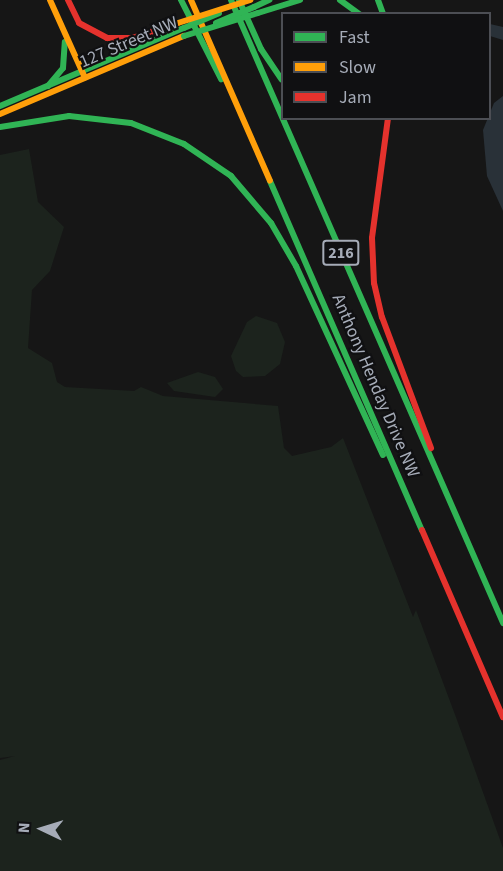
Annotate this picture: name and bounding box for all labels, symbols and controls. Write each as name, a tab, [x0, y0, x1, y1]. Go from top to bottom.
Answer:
legend	[281, 12, 491, 120]
street label: 127 Street NW	[76, 13, 182, 73]
text: Fast	[339, 25, 370, 50]
text: Slow	[339, 55, 376, 80]
text: Jam	[339, 85, 372, 110]
road number: 216	[322, 240, 360, 266]
street label: Anthony Henday Drive NW	[327, 291, 423, 481]
north arrow	[12, 799, 72, 859]
text: N	[13, 822, 35, 834]

